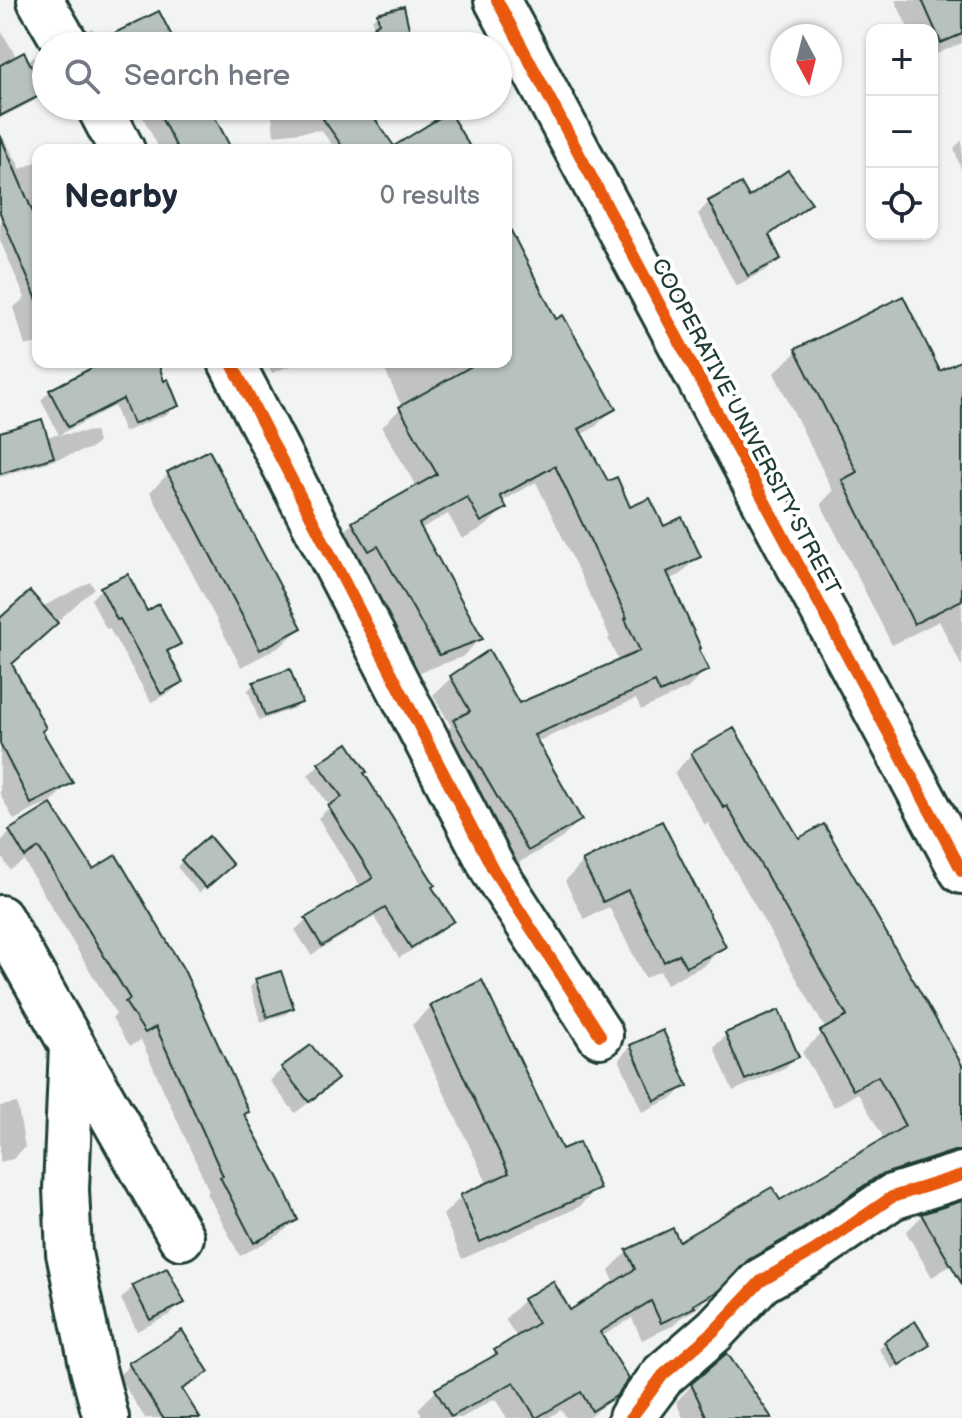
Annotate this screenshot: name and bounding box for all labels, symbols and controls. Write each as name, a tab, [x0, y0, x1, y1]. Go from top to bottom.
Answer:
north arrow	[770, 24, 842, 96]
map controls	[866, 24, 938, 240]
button: +	[866, 24, 938, 96]
search box	[32, 32, 512, 120]
icon: search	[60, 54, 104, 98]
text: Search here	[124, 58, 290, 94]
button: −	[866, 96, 938, 168]
button: locate	[866, 168, 938, 240]
text: Nearby	[64, 176, 178, 217]
text: 0 results	[380, 181, 480, 212]
street label: COOPERATIVE UNIVERSITY STREET	[645, 254, 846, 600]

